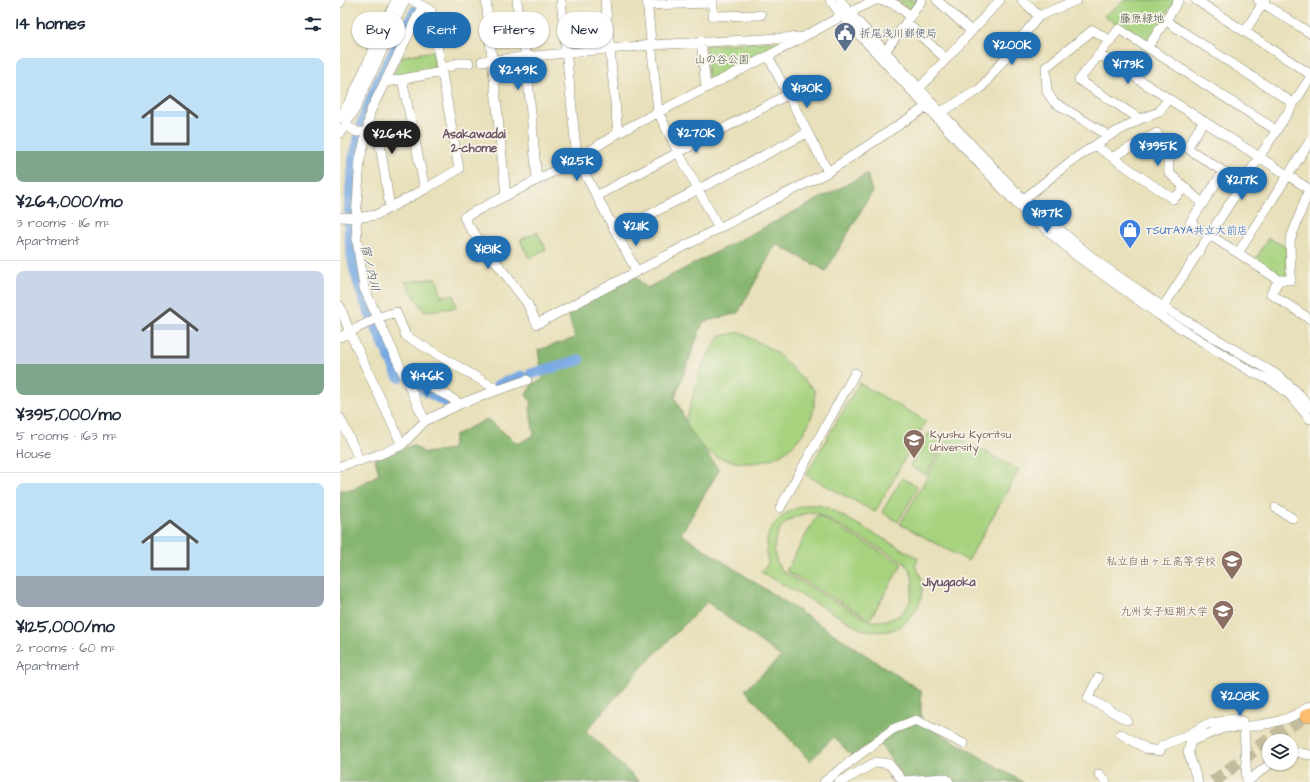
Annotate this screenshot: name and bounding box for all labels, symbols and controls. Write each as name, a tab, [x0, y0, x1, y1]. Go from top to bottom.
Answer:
park label: 藤原緑地	[1120, 11, 1164, 26]
text: 14 homes	[16, 12, 86, 36]
chip: Buy	[352, 12, 405, 48]
chip: Rent	[413, 12, 471, 48]
chip: Filters	[479, 12, 549, 48]
chip: New	[557, 12, 613, 48]
icon: filters	[302, 13, 324, 35]
public building icon: 折尾浅川郵便局	[832, 20, 858, 53]
place label: 折尾浅川郵便局	[860, 26, 937, 41]
pin: ¥200K	[984, 32, 1040, 66]
text: ¥200K	[993, 36, 1031, 54]
pin: ¥173K	[1100, 51, 1156, 85]
park label: 山の谷公園	[695, 52, 750, 67]
text: ¥173K	[1112, 55, 1144, 73]
pin: ¥249K	[490, 57, 546, 91]
text: ¥249K	[499, 61, 537, 79]
pin: ¥130K	[779, 75, 835, 109]
text: ¥130K	[791, 79, 823, 97]
icon: home	[134, 84, 206, 156]
pin: ¥270K	[668, 120, 724, 154]
pin: ¥264K	[364, 121, 420, 155]
text: ¥270K	[677, 124, 715, 142]
text: ¥264K	[372, 125, 412, 143]
district label: Asakawadai 2-chome	[442, 126, 506, 157]
pin: ¥395K	[1130, 133, 1186, 167]
text: ¥395K	[1139, 137, 1177, 155]
pin: ¥125K	[549, 148, 605, 182]
text: ¥125K	[560, 152, 594, 170]
pin: ¥217K	[1214, 167, 1270, 201]
text: ¥217K	[1226, 171, 1258, 189]
text: ¥264,000/mo	[16, 190, 123, 214]
pin: ¥137K	[1019, 200, 1075, 234]
text: ¥137K	[1031, 204, 1063, 222]
pin: ¥211K	[608, 213, 664, 247]
text: 3 rooms · 116 m²	[16, 214, 110, 232]
text: ¥211K	[623, 217, 649, 235]
shop icon: TSUTAYA共立大前店	[1117, 217, 1143, 250]
place label: TSUTAYA共立大前店	[1146, 223, 1248, 238]
text: Apartment	[16, 232, 80, 250]
pin: ¥181K	[460, 236, 516, 270]
text: ¥181K	[475, 240, 501, 258]
water label: 宿ノ内川	[356, 243, 384, 293]
icon: home	[134, 297, 206, 369]
pin: ¥146K	[399, 363, 455, 397]
text: ¥146K	[410, 367, 444, 385]
text: ¥395,000/mo	[16, 403, 121, 427]
text: 5 rooms · 163 m²	[16, 427, 118, 445]
school or university icon: Kyushu Kyoritsu University	[901, 427, 927, 460]
place label: Kyushu Kyoritsu University	[930, 427, 1012, 456]
text: House	[16, 445, 51, 463]
icon: home	[134, 509, 206, 581]
school or university icon: 私立自由ヶ丘高等学校	[1219, 548, 1245, 581]
place label: 私立自由ヶ丘高等学校	[1106, 554, 1216, 569]
district label: Jiyugaoka	[921, 574, 977, 593]
school or university icon: 九州女子短期大学	[1210, 598, 1236, 631]
place label: 九州女子短期大学	[1120, 604, 1208, 619]
text: ¥125,000/mo	[16, 615, 115, 639]
text: 2 rooms · 60 m²	[16, 639, 116, 657]
text: Apartment	[16, 657, 80, 675]
pin: ¥208K	[1212, 683, 1268, 717]
text: ¥208K	[1221, 687, 1259, 705]
map controls	[1262, 734, 1298, 770]
button: layers	[1262, 734, 1298, 770]

